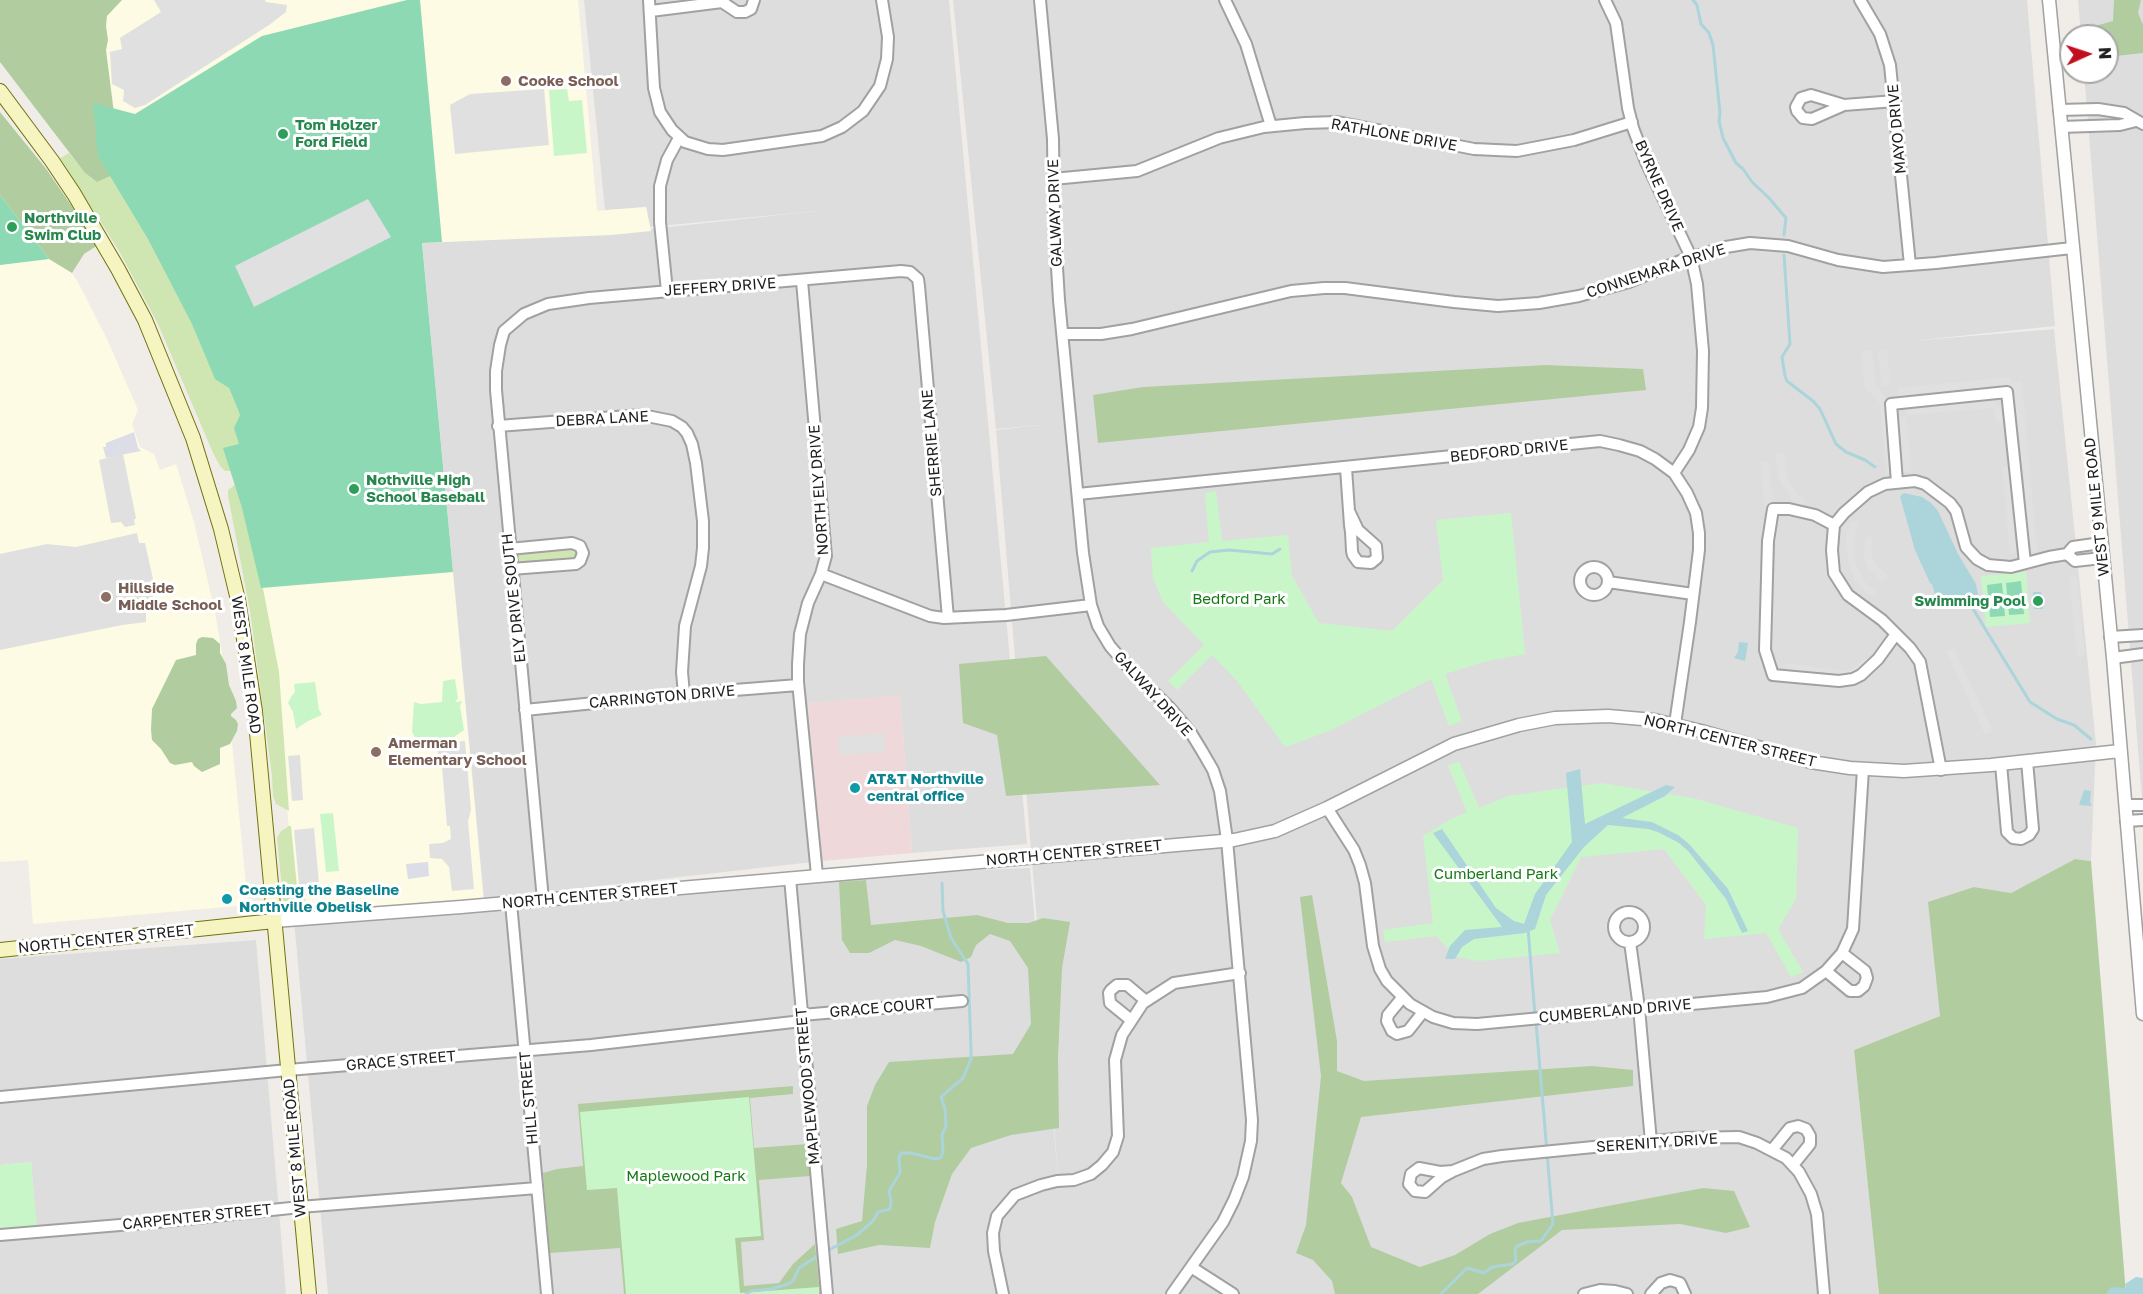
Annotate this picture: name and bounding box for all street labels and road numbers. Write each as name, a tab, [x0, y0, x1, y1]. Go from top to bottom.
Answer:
street label: MAYO DRIVE	[1884, 83, 1910, 175]
street label: RATHLONE DRIVE	[1330, 115, 1458, 155]
street label: BYRNE DRIVE	[1631, 138, 1687, 234]
street label: GALWAY DRIVE	[1044, 159, 1066, 267]
street label: CONNEMARA DRIVE	[1584, 240, 1728, 302]
street label: JEFFERY DRIVE	[663, 274, 777, 300]
street label: SHERRIE LANE	[918, 389, 946, 497]
street label: DEBRA LANE	[555, 408, 649, 430]
street label: NORTH ELY DRIVE	[805, 424, 833, 556]
street label: BEDFORD DRIVE	[1449, 436, 1569, 466]
street label: WEST 9 MILE ROAD	[2081, 437, 2113, 577]
street label: ELY DRIVE SOUTH	[498, 532, 530, 664]
street label: WEST 8 MILE ROAD	[227, 595, 265, 735]
street label: GALWAY DRIVE	[1110, 648, 1196, 740]
street label: CARRINGTON DRIVE	[588, 682, 736, 712]
street label: NORTH CENTER STREET	[1642, 711, 1818, 771]
street label: NORTH CENTER STREET	[985, 836, 1163, 870]
street label: NORTH CENTER STREET	[501, 879, 679, 913]
street label: NORTH CENTER STREET	[17, 921, 195, 957]
street label: GRACE COURT	[829, 994, 935, 1022]
street label: CUMBERLAND DRIVE	[1538, 995, 1692, 1027]
street label: MAPLEWOOD STREET	[792, 1007, 824, 1165]
street label: GRACE STREET	[345, 1047, 457, 1075]
street label: HILL STREET	[516, 1051, 542, 1145]
street label: WEST 8 MILE ROAD	[280, 1078, 310, 1218]
street label: SERENITY DRIVE	[1596, 1130, 1718, 1156]
street label: CARPENTER STREET	[122, 1200, 272, 1234]

